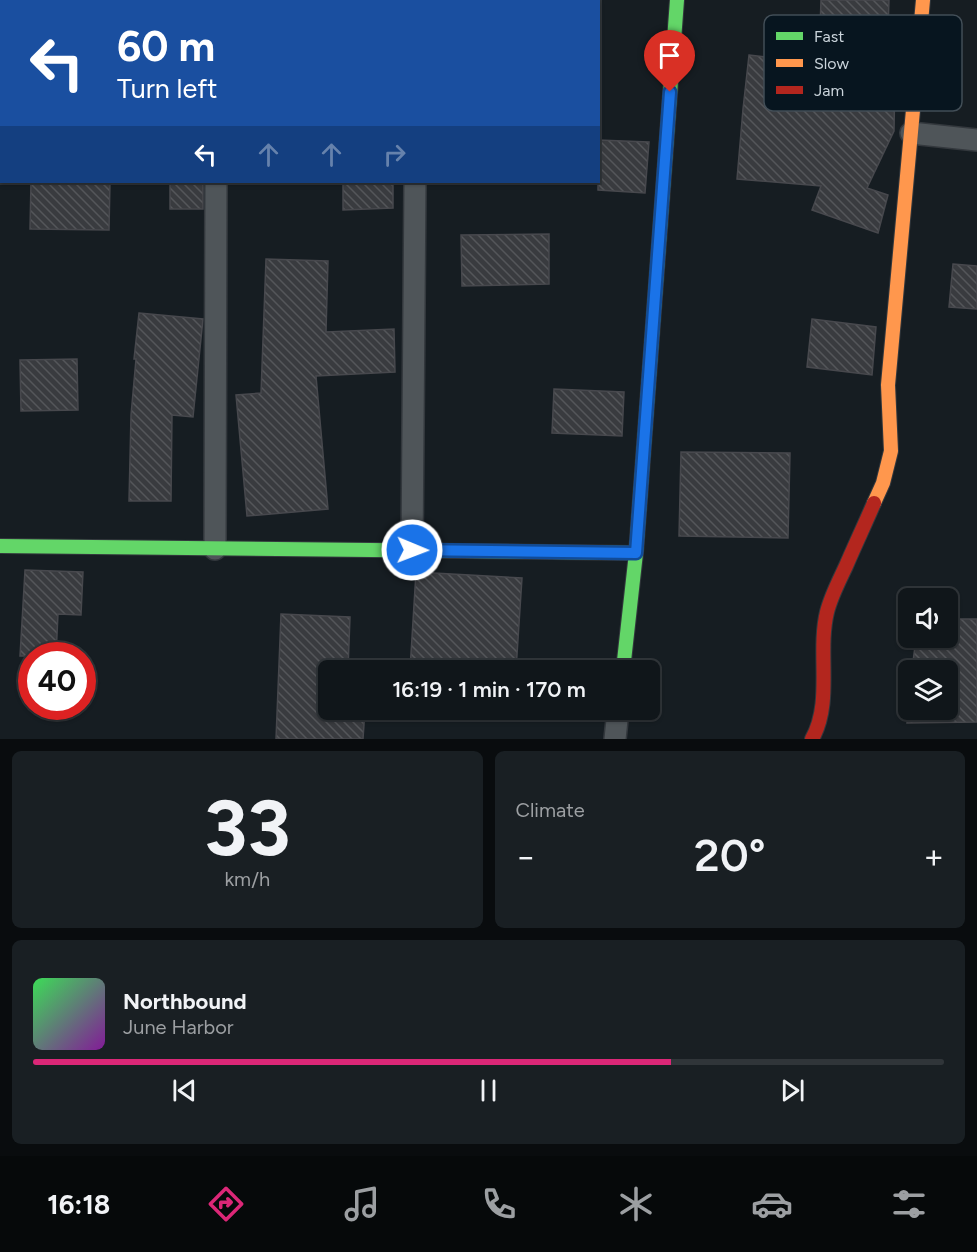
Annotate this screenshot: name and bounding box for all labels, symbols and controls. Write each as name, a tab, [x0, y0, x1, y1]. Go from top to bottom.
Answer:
legend	[764, 15, 962, 111]
text: 60 m	[117, 21, 215, 72]
icon: left	[18, 24, 96, 102]
text: Fast	[814, 27, 844, 46]
pin	[644, 30, 695, 92]
icon: arrive	[653, 39, 686, 72]
text: Slow	[814, 54, 849, 73]
text: Turn left	[117, 72, 217, 105]
text: Jam	[814, 81, 844, 100]
icon: left	[189, 138, 222, 171]
icon: ahead	[252, 138, 285, 171]
icon: ahead	[315, 138, 348, 171]
icon: right	[378, 138, 411, 171]
position arrow	[380, 518, 444, 582]
map controls	[898, 588, 958, 720]
button: sound	[898, 588, 958, 648]
speed limit sign: 40	[18, 642, 96, 720]
button: layers	[898, 660, 958, 720]
text: 16:19 · 1 min · 170 m	[392, 676, 586, 703]
text: 33	[204, 781, 291, 875]
text: Climate	[516, 798, 585, 822]
text: 20°	[694, 828, 766, 882]
text: −	[516, 837, 536, 876]
text: +	[923, 837, 944, 876]
text: km/h	[224, 867, 270, 891]
text: Northbound	[123, 988, 247, 1015]
text: June Harbor	[123, 1015, 234, 1039]
icon: previous	[168, 1074, 201, 1107]
icon: pause	[472, 1074, 505, 1107]
icon: next	[776, 1074, 809, 1107]
icon: directions	[205, 1183, 247, 1225]
icon: music	[341, 1183, 383, 1225]
icon: phone	[478, 1183, 520, 1225]
icon: climate	[615, 1183, 657, 1225]
icon: car	[751, 1183, 793, 1225]
icon: filters	[888, 1183, 930, 1225]
text: 16:18	[47, 1188, 110, 1221]

